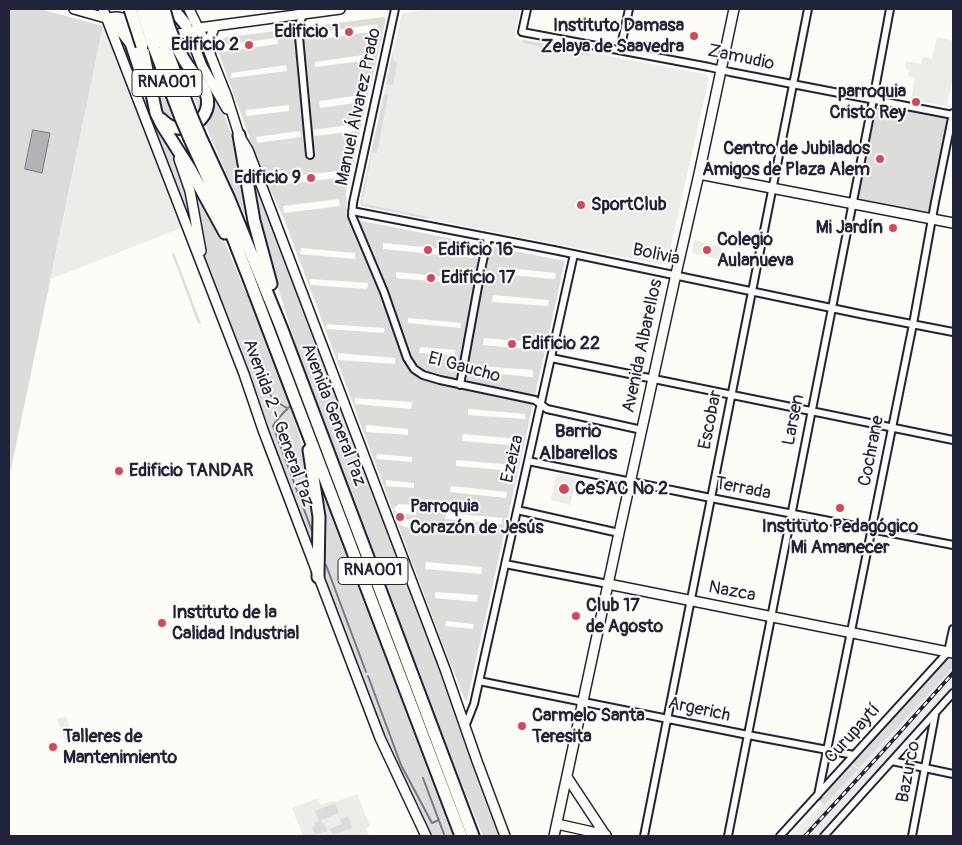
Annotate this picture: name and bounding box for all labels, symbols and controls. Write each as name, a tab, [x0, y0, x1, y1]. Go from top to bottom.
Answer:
place label: Instituto Damasa Zelaya de Saavedra	[541, 15, 684, 58]
place label: Edificio 1	[274, 21, 339, 43]
street label: Manuel Álvarez Prado	[332, 26, 386, 188]
marker: Edificio 1	[343, 26, 355, 38]
marker: Instituto Damasa Zelaya de Saavedra	[688, 30, 700, 42]
place label: Edificio 2	[171, 34, 239, 56]
marker: Edificio 2	[243, 39, 255, 51]
street label: Zamudio	[706, 40, 776, 76]
road number: RNA001	[132, 70, 202, 96]
place label: parroquia Cristo Rey	[829, 81, 906, 124]
marker: parroquia Cristo Rey	[910, 96, 922, 108]
place label: Centro de Jubilados Amigos de Plaza Alem	[702, 138, 870, 180]
marker: Centro de Jubilados Amigos de Plaza Alem	[874, 153, 886, 165]
place label: Edificio 9	[234, 167, 301, 189]
marker: Edificio 9	[305, 172, 317, 184]
place label: SportClub	[591, 194, 667, 216]
marker: SportClub	[575, 199, 587, 211]
place label: Mi Jardín	[816, 217, 883, 239]
marker: Mi Jardín	[887, 222, 899, 234]
place label: Colegio Aulanueva	[717, 229, 794, 272]
place label: Edificio 16	[438, 239, 513, 261]
street label: Bolivia	[630, 239, 682, 271]
marker: Edificio 16	[422, 244, 434, 256]
marker: Colegio Aulanueva	[701, 244, 713, 256]
place label: Edificio 17	[441, 267, 515, 289]
marker: Edificio 17	[425, 272, 437, 284]
street label: Avenida Albarellos	[618, 277, 668, 415]
place label: Edificio 22	[522, 333, 600, 355]
street label: Avenida 2 - General Paz	[238, 336, 318, 510]
marker: Edificio 22	[506, 338, 518, 350]
street label: Avenida General Paz	[296, 341, 370, 489]
street label: El Gaucho	[426, 348, 502, 388]
street label: Escobar	[695, 389, 727, 451]
street label: Larsen	[778, 393, 810, 447]
street label: Cochrane	[855, 414, 889, 488]
district label: Barrio Albarellos	[539, 421, 617, 465]
street label: Ezeiza	[497, 433, 529, 485]
place label: Edificio TANDAR	[129, 460, 254, 482]
marker: Edificio TANDAR	[113, 465, 125, 477]
street label: Terrada	[713, 473, 773, 505]
place label: CeSAC Nº 2	[575, 478, 668, 500]
marker: CeSAC Nº 2	[557, 482, 571, 496]
place label: Parroquia Corazón de Jesús	[410, 496, 544, 538]
marker: Instituto Pedagógico Mi Amanecer	[834, 502, 846, 514]
marker: Parroquia Corazón de Jesús	[394, 511, 406, 523]
place label: Instituto Pedagógico Mi Amanecer	[762, 516, 918, 558]
road number: RNA001	[338, 558, 408, 584]
street label: Nazca	[707, 577, 757, 607]
place label: Club 17 de Agosto	[586, 595, 663, 638]
place label: Instituto de la Calidad Industrial	[172, 602, 300, 644]
marker: Club 17 de Agosto	[570, 610, 582, 622]
marker: Instituto de la Calidad Industrial	[156, 617, 168, 629]
street label: Argerich	[666, 693, 732, 727]
street label: Curupaytí	[821, 700, 885, 768]
place label: Carmelo Santa Teresita	[532, 705, 645, 748]
marker: Carmelo Santa Teresita	[516, 720, 528, 732]
place label: Talleres de Mantenimiento	[63, 726, 177, 769]
street label: Bazurco	[892, 739, 926, 805]
marker: Talleres de Mantenimiento	[47, 741, 59, 753]

